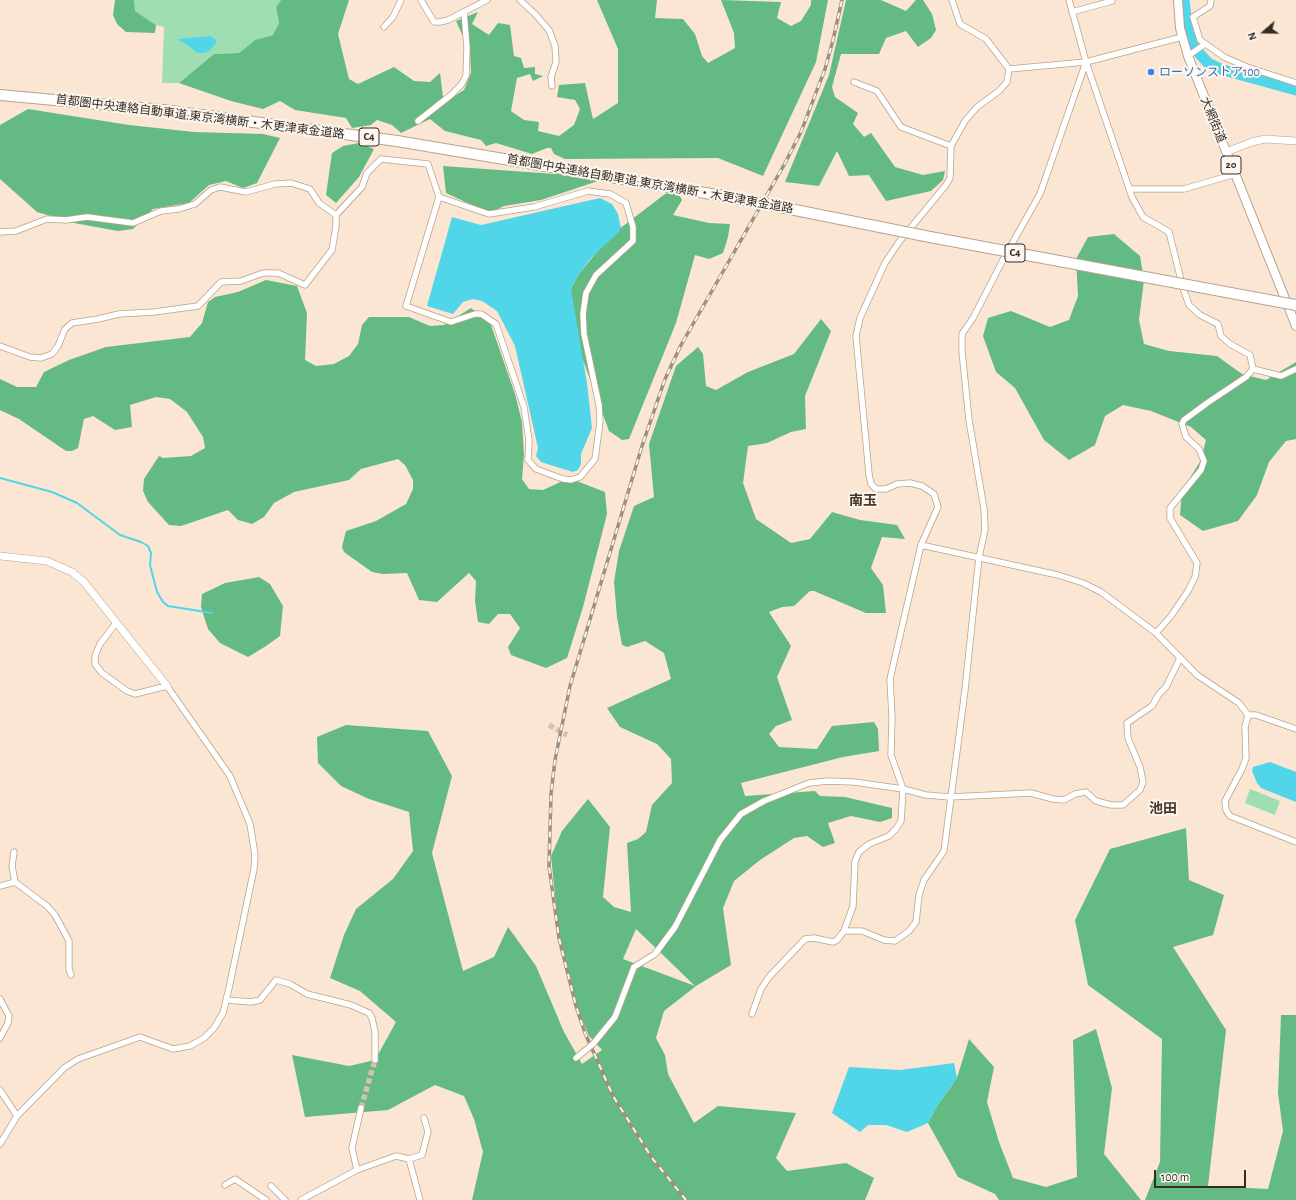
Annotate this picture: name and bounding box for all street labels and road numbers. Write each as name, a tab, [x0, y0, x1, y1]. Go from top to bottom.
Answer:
street label: 首都圏中央連絡自動車道;東京湾横断・木更津東金道路	[55, 92, 345, 142]
street label: 大網街道	[1197, 95, 1229, 145]
road number: C4	[359, 128, 379, 146]
street label: 首都圏中央連絡自動車道;東京湾横断・木更津東金道路	[506, 152, 794, 216]
road number: 20	[1221, 156, 1241, 174]
road number: C4	[1005, 244, 1025, 262]

